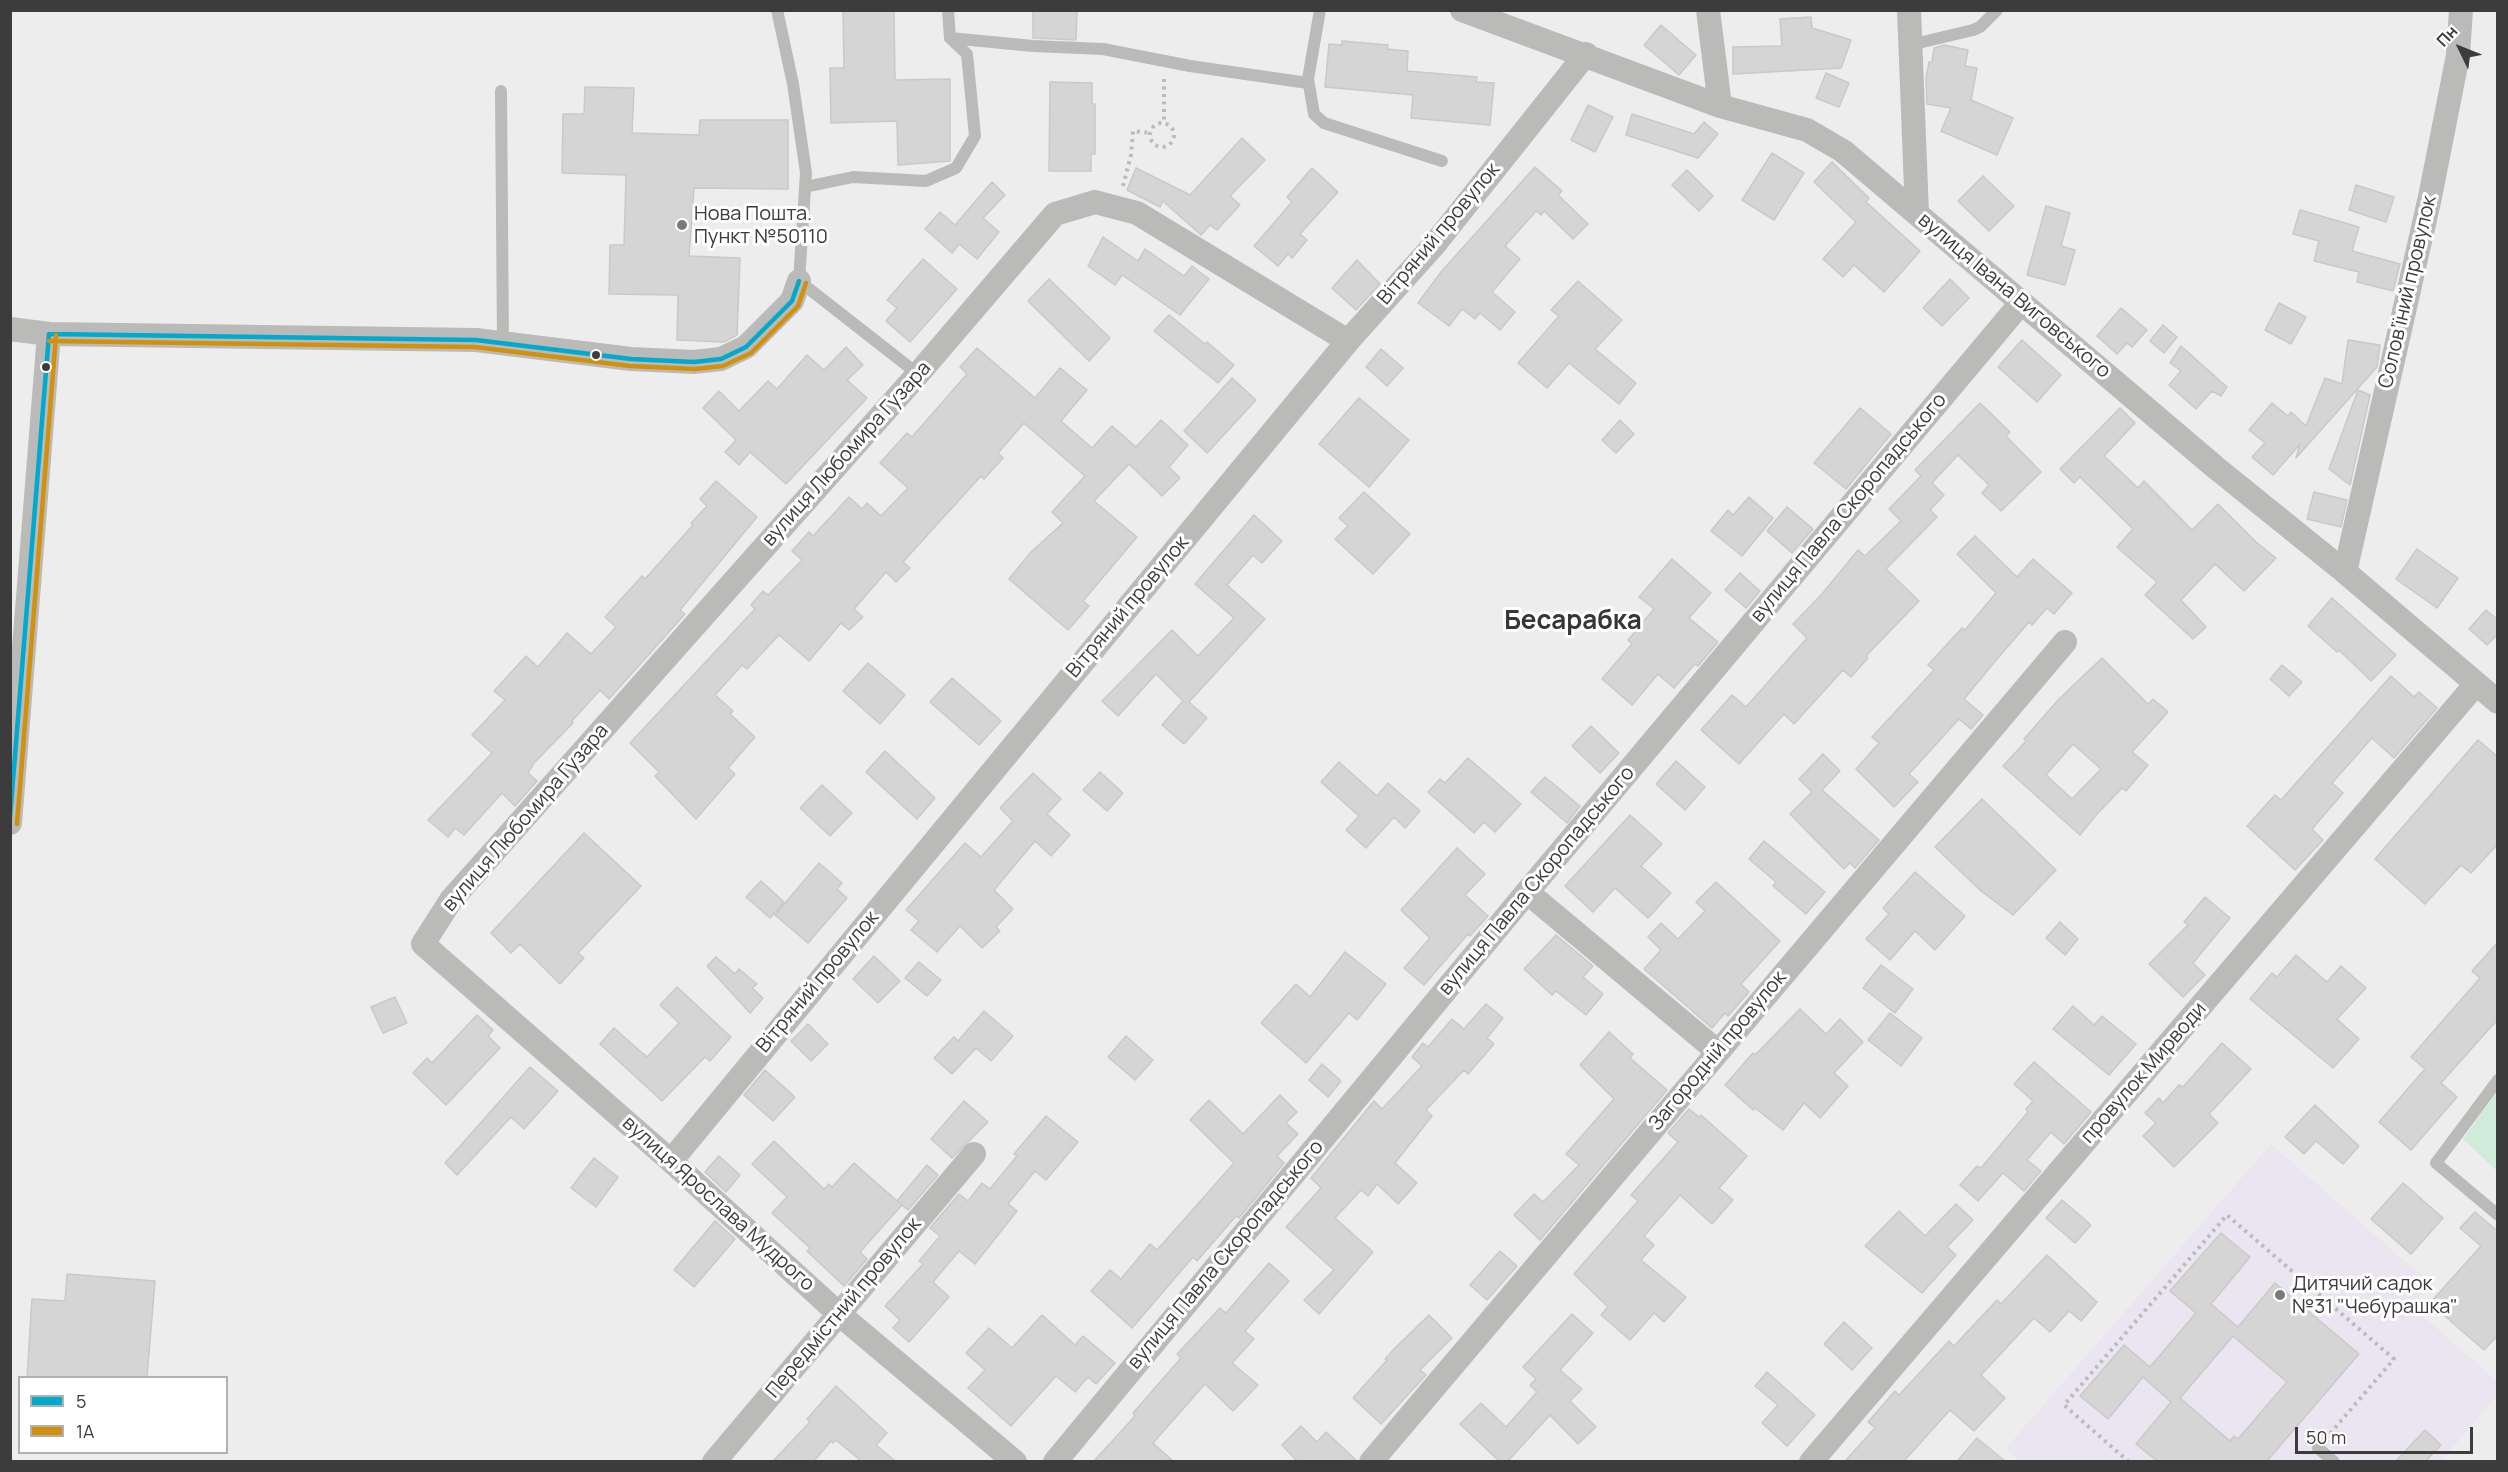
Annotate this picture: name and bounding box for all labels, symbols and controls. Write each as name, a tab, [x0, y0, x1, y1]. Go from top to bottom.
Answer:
north arrow	[2430, 18, 2490, 78]
text: Пн	[2431, 20, 2462, 51]
street label: Вітряний провулок	[1373, 158, 1505, 310]
street label: Соловʼїний провулок	[2374, 193, 2442, 391]
place label: Нова Пошта. Пункт №50110	[694, 202, 828, 249]
street label: вулиця Івана Виговського	[1913, 208, 2115, 384]
marker: Нова Пошта. Пункт №50110	[675, 218, 689, 232]
unlabelled marker	[590, 349, 602, 361]
street label: вулиця Любомира Гузара	[758, 357, 936, 551]
unlabelled marker	[40, 361, 52, 373]
street label: вулиця Павла Скоропадського	[1746, 389, 1952, 627]
street label: Вітряний провулок	[1062, 531, 1194, 683]
district label: Бесарабка	[1504, 606, 1642, 638]
street label: вулиця Любомира Гузара	[438, 719, 614, 917]
street label: вулиця Павла Скоропадського	[1434, 762, 1640, 1000]
street label: Вітряний провулок	[752, 906, 884, 1058]
street label: Загородній провулок	[1644, 966, 1792, 1136]
street label: провулок Мирводи	[2076, 998, 2212, 1148]
street label: вулиця Ярослава Мудрого	[617, 1111, 819, 1297]
street label: вулиця Павла Скоропадського	[1123, 1136, 1329, 1374]
street label: Передмістний провулок	[761, 1213, 927, 1403]
place label: Дитячий садок №31 "Чебурашка"	[2292, 1272, 2458, 1319]
marker: Дитячий садок №31 "Чебурашка"	[2273, 1288, 2287, 1302]
legend	[18, 1376, 228, 1454]
text: 5	[76, 1389, 86, 1413]
scale bar	[2298, 1415, 2476, 1453]
text: 1А	[76, 1419, 94, 1443]
text: 50 m	[2306, 1425, 2346, 1449]

